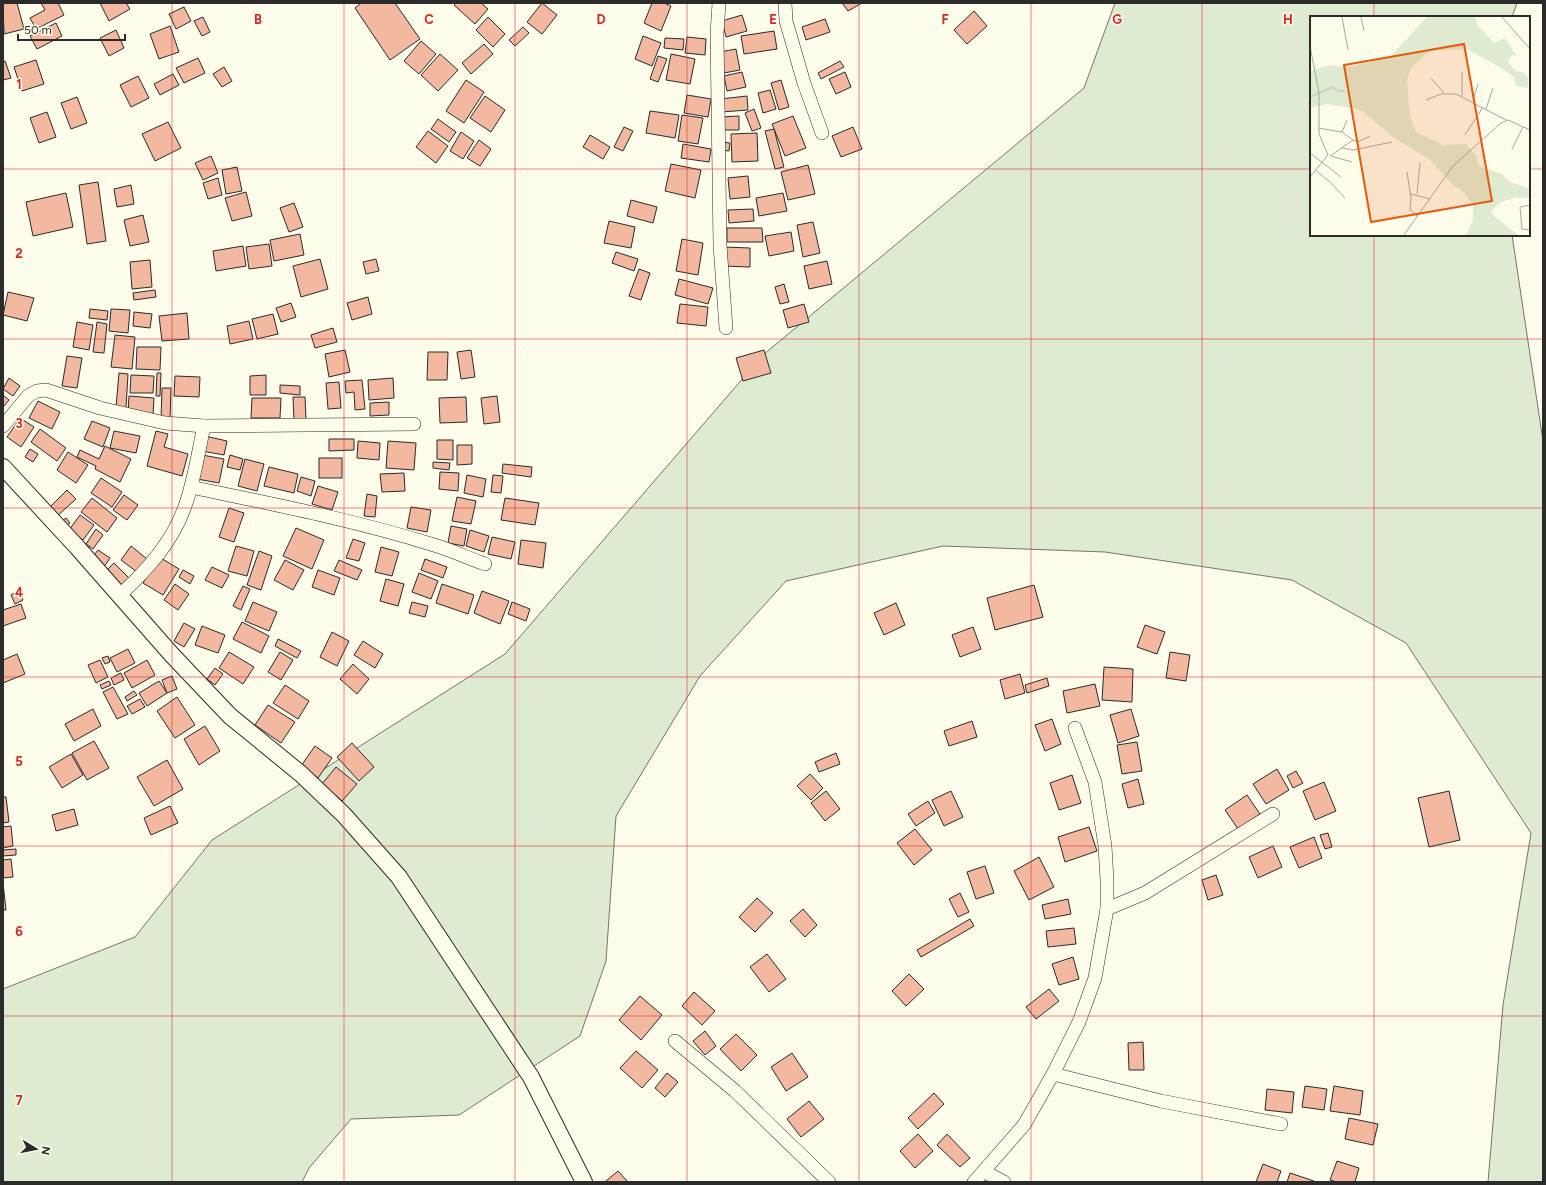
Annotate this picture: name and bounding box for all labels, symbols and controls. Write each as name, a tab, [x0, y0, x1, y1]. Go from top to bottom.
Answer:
text: B	[254, 12, 262, 27]
text: C	[424, 12, 434, 27]
text: D	[596, 12, 606, 27]
text: E	[769, 12, 777, 27]
text: F	[941, 12, 949, 27]
text: G	[1112, 12, 1122, 27]
text: H	[1283, 12, 1293, 27]
scale bar	[18, 16, 125, 42]
inset map	[1310, 16, 1530, 236]
text: 50 m	[24, 23, 52, 37]
text: 1	[16, 77, 22, 92]
text: 2	[15, 246, 23, 261]
text: 3	[15, 416, 23, 431]
text: 4	[15, 585, 23, 600]
text: 5	[15, 754, 23, 769]
text: 6	[15, 924, 23, 939]
text: 7	[15, 1093, 23, 1108]
north arrow	[16, 1129, 56, 1169]
text: N	[38, 1145, 52, 1156]

